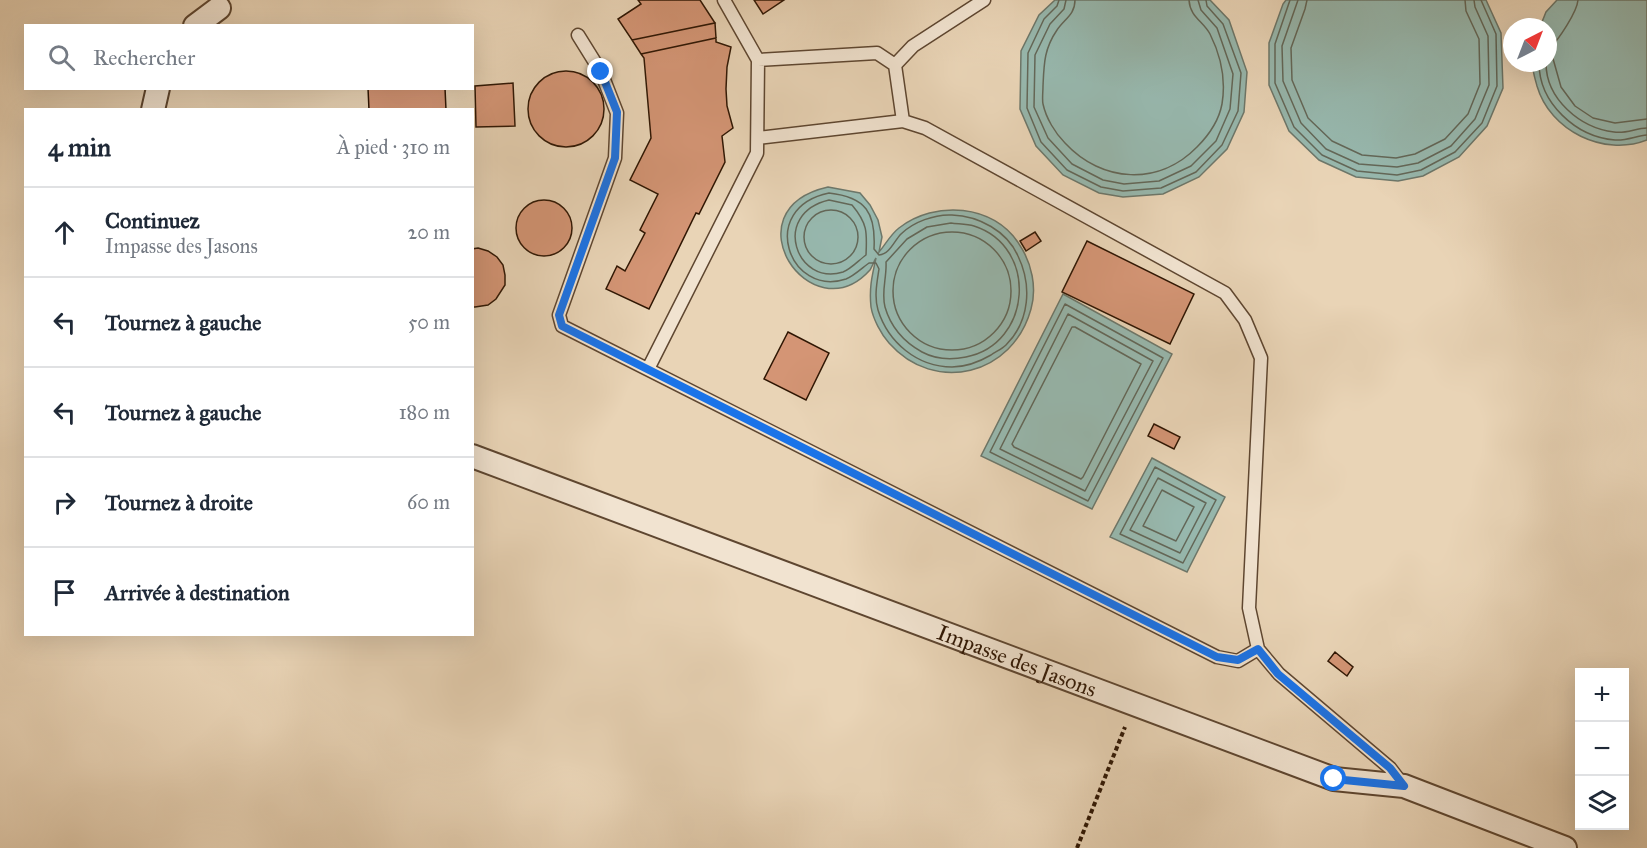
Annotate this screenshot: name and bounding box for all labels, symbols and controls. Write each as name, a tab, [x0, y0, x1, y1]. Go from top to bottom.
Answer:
north arrow	[1503, 18, 1557, 72]
search box	[24, 24, 474, 90]
icon: search	[45, 41, 78, 74]
text: Rechercher	[93, 44, 195, 71]
route end	[587, 58, 613, 84]
text: 4 min	[48, 131, 111, 163]
text: À pied · 310 m	[337, 135, 450, 159]
text: Continuez	[105, 207, 200, 234]
icon: ahead	[48, 216, 81, 249]
text: 20 m	[407, 220, 450, 244]
text: Impasse des Jasons	[105, 234, 258, 258]
icon: left	[48, 306, 81, 339]
text: Tournez à gauche	[105, 309, 261, 336]
text: 50 m	[408, 310, 450, 334]
icon: left	[48, 396, 81, 429]
text: Tournez à gauche	[105, 399, 261, 426]
text: 180 m	[399, 400, 450, 424]
icon: right	[48, 486, 81, 519]
text: Tournez à droite	[105, 489, 253, 516]
text: 60 m	[407, 490, 450, 514]
icon: arrive	[48, 576, 81, 609]
text: Arrivée à destination	[105, 579, 290, 606]
street label: Impasse des Jasons	[933, 619, 1100, 703]
map controls	[1575, 668, 1629, 830]
button: +	[1575, 668, 1629, 722]
button: −	[1575, 722, 1629, 776]
route start	[1320, 765, 1346, 791]
button: layers	[1575, 776, 1629, 830]

